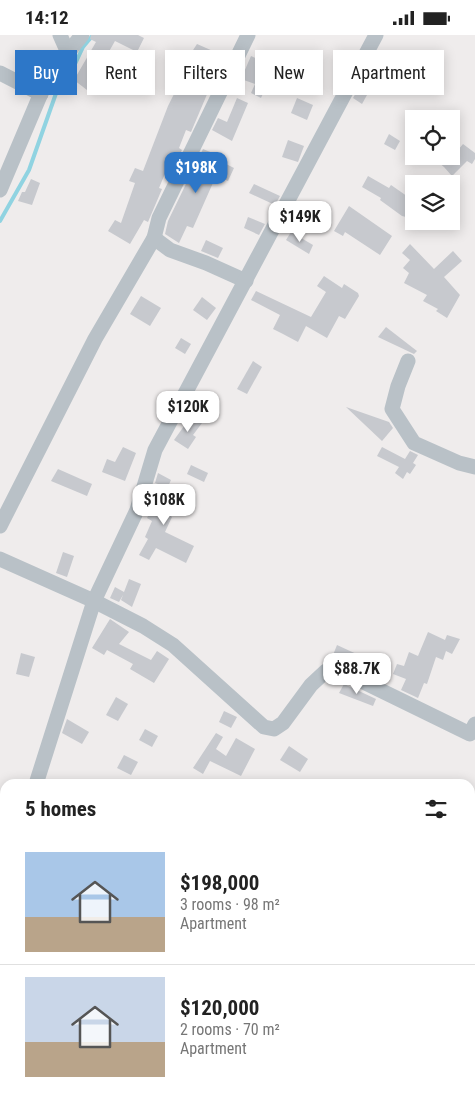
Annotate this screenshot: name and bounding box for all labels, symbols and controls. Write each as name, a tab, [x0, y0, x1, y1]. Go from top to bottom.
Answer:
text: 14:12	[25, 6, 69, 29]
chip: Buy	[15, 50, 77, 95]
chip: Rent	[87, 50, 155, 95]
chip: Filters	[165, 50, 245, 95]
chip: New	[255, 50, 323, 95]
chip: Apartment	[333, 50, 444, 95]
map controls	[405, 110, 460, 230]
button: locate	[405, 110, 460, 165]
pin: $198K	[161, 151, 231, 194]
text: $198K	[175, 158, 217, 177]
button: layers	[405, 175, 460, 230]
pin: $149K	[265, 201, 335, 243]
text: $149K	[279, 207, 321, 226]
pin: $120K	[153, 391, 223, 433]
text: $120K	[167, 397, 209, 416]
pin: $108K	[129, 483, 199, 526]
text: $108K	[143, 490, 185, 509]
pin: $88.7K	[316, 653, 398, 695]
text: $88.7K	[334, 659, 380, 678]
icon: filters	[422, 795, 450, 823]
text: 5 homes	[25, 797, 96, 821]
text: $198,000	[180, 871, 259, 895]
icon: home	[65, 872, 125, 932]
text: 3 rooms · 98 m²	[180, 895, 280, 914]
text: Apartment	[180, 914, 247, 933]
text: $120,000	[180, 996, 259, 1020]
icon: home	[65, 997, 125, 1057]
text: 2 rooms · 70 m²	[180, 1020, 280, 1039]
text: Apartment	[180, 1039, 247, 1058]

